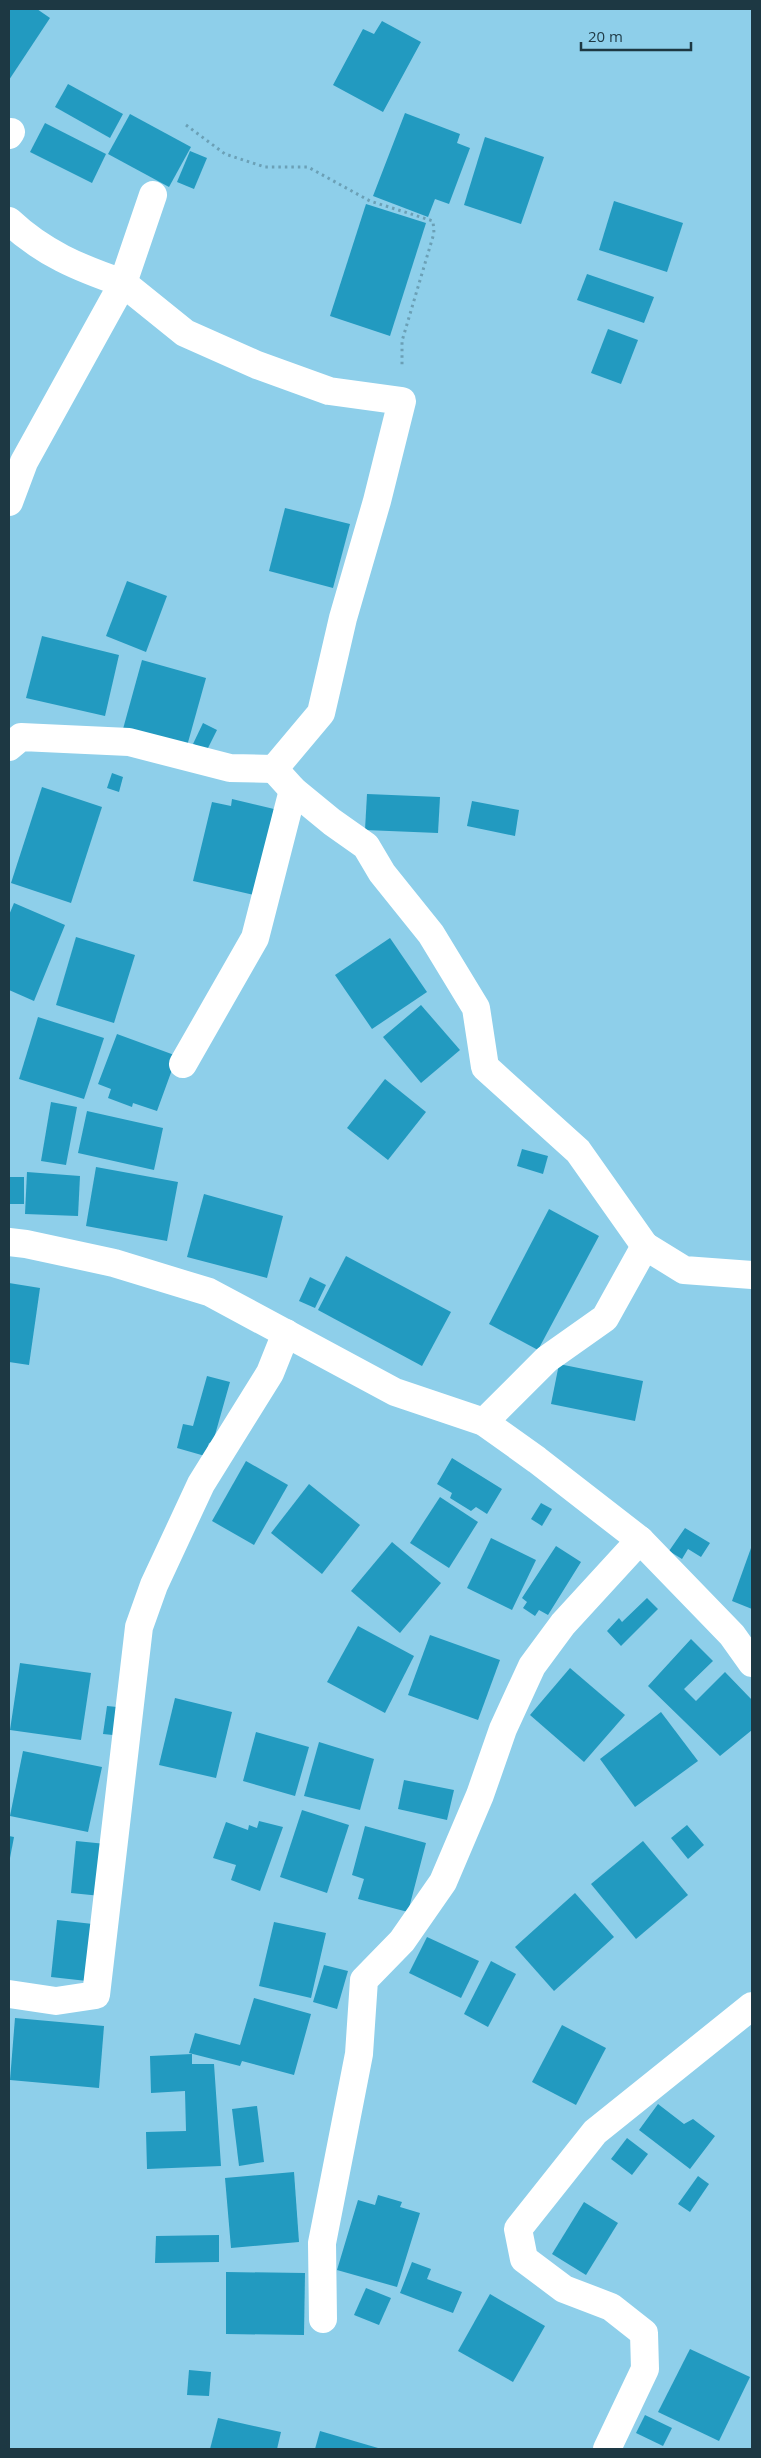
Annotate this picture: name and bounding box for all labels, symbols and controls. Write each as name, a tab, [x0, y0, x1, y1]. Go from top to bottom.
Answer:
scale bar	[581, 20, 691, 52]
text: 20 m	[588, 26, 623, 46]

